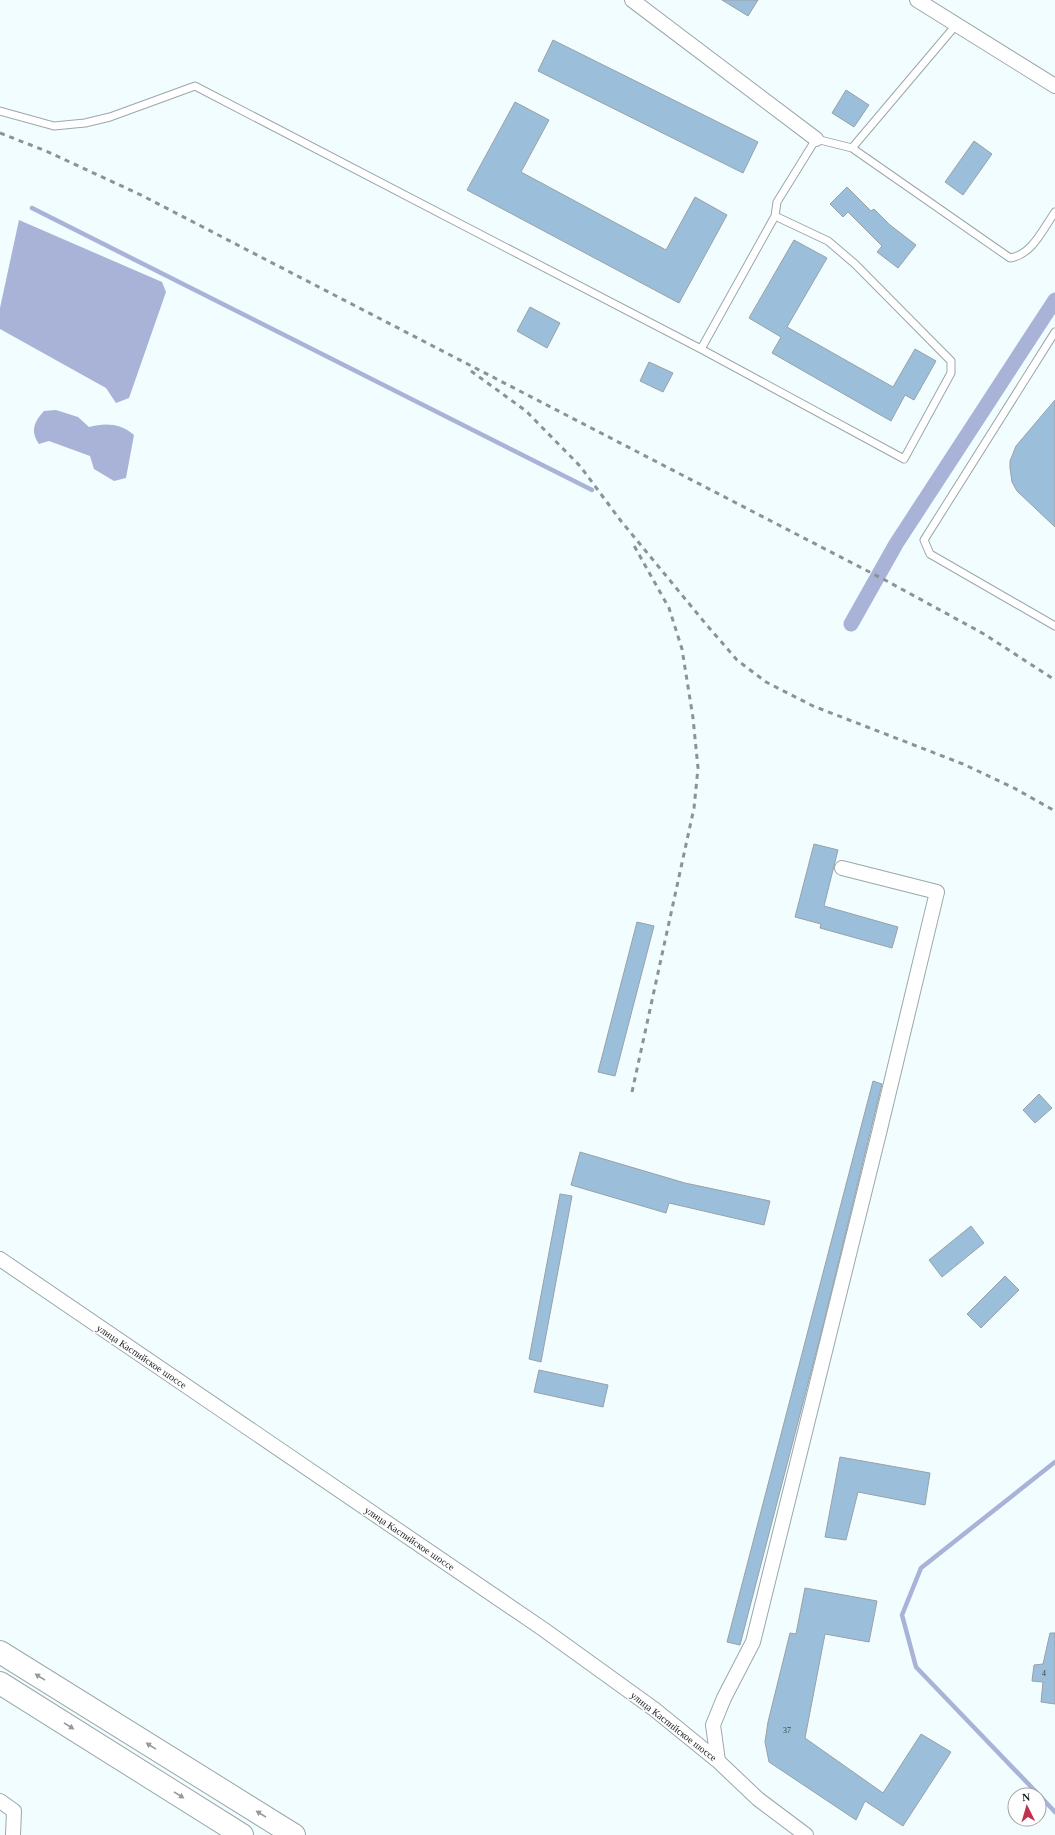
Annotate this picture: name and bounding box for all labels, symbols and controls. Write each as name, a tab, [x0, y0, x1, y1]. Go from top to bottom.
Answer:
street label: улица Каспийское шоссе	[95, 1322, 189, 1391]
street label: улица Каспийское шоссе	[363, 1504, 457, 1573]
house number: 4	[1042, 1669, 1046, 1678]
one-way arrow	[35, 1673, 45, 1681]
street label: улица Каспийское шоссе	[629, 1689, 719, 1764]
one-way arrow	[63, 1722, 74, 1729]
house number: 37	[783, 1726, 791, 1735]
one-way arrow	[145, 1742, 157, 1749]
north arrow	[1007, 1787, 1047, 1827]
one-way arrow	[173, 1791, 184, 1799]
text: N	[1022, 1791, 1031, 1803]
one-way arrow	[255, 1811, 267, 1818]

